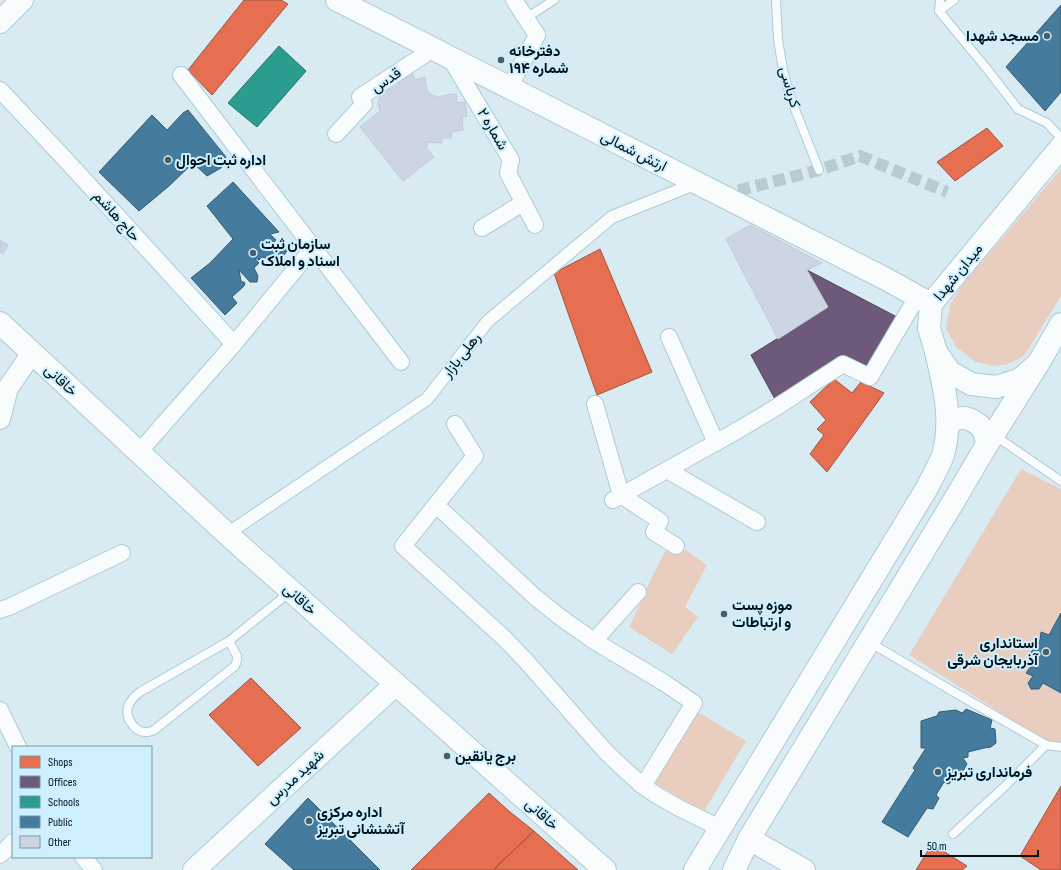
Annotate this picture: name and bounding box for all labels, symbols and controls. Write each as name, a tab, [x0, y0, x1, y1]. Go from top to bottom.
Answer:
place label: مسجد شهدا	[966, 27, 1039, 46]
marker: مسجد شهدا	[1042, 31, 1052, 41]
place label: دفترخانه شماره ۱۹۴	[509, 42, 569, 78]
marker: دفترخانه شماره ۱۹۴	[496, 55, 506, 65]
street label: قدس	[367, 64, 405, 97]
street label: کرباسی	[775, 64, 805, 110]
street label: شماره ۲	[473, 105, 513, 154]
street label: ارتش شمالی	[598, 127, 670, 176]
place label: اداره ثبت احوال	[176, 151, 266, 170]
marker: اداره ثبت احوال	[163, 155, 173, 165]
street label: حاج هاشم	[88, 187, 144, 246]
place label: سازمان ثبت اسناد و املاک	[261, 235, 340, 271]
street label: میدان شهدا	[930, 240, 987, 305]
marker: سازمان ثبت اسناد و املاک	[248, 248, 258, 258]
street label: رهلی بازار	[437, 329, 485, 383]
street label: خاقانی	[40, 360, 81, 401]
street label: خاقانی	[279, 579, 320, 619]
place label: موزه پست و ارتباطات	[732, 596, 792, 632]
marker: موزه پست و ارتباطات	[719, 609, 729, 619]
place label: استانداری آذربایجان شرقی	[947, 634, 1039, 670]
marker: استانداری آذربایجان شرقی	[1041, 647, 1051, 657]
street label: شهید مدرس	[262, 745, 329, 809]
legend	[12, 746, 152, 858]
place label: برج یانقین	[455, 747, 516, 766]
marker: برج یانقین	[442, 751, 452, 761]
text: Shops	[48, 755, 73, 770]
place label: فرمانداری تبریز	[945, 763, 1032, 782]
marker: فرمانداری تبریز	[933, 767, 943, 777]
text: Offices	[48, 775, 77, 790]
street label: خاقانی	[521, 794, 562, 834]
text: Schools	[48, 795, 80, 810]
place label: اداره مرکزی آتشنشانی تبریز	[316, 803, 406, 839]
text: Public	[48, 815, 73, 830]
marker: اداره مرکزی آتشنشانی تبریز	[304, 816, 314, 826]
scale bar	[921, 832, 1038, 858]
text: Other	[48, 835, 72, 850]
text: 50 m	[927, 839, 947, 854]

